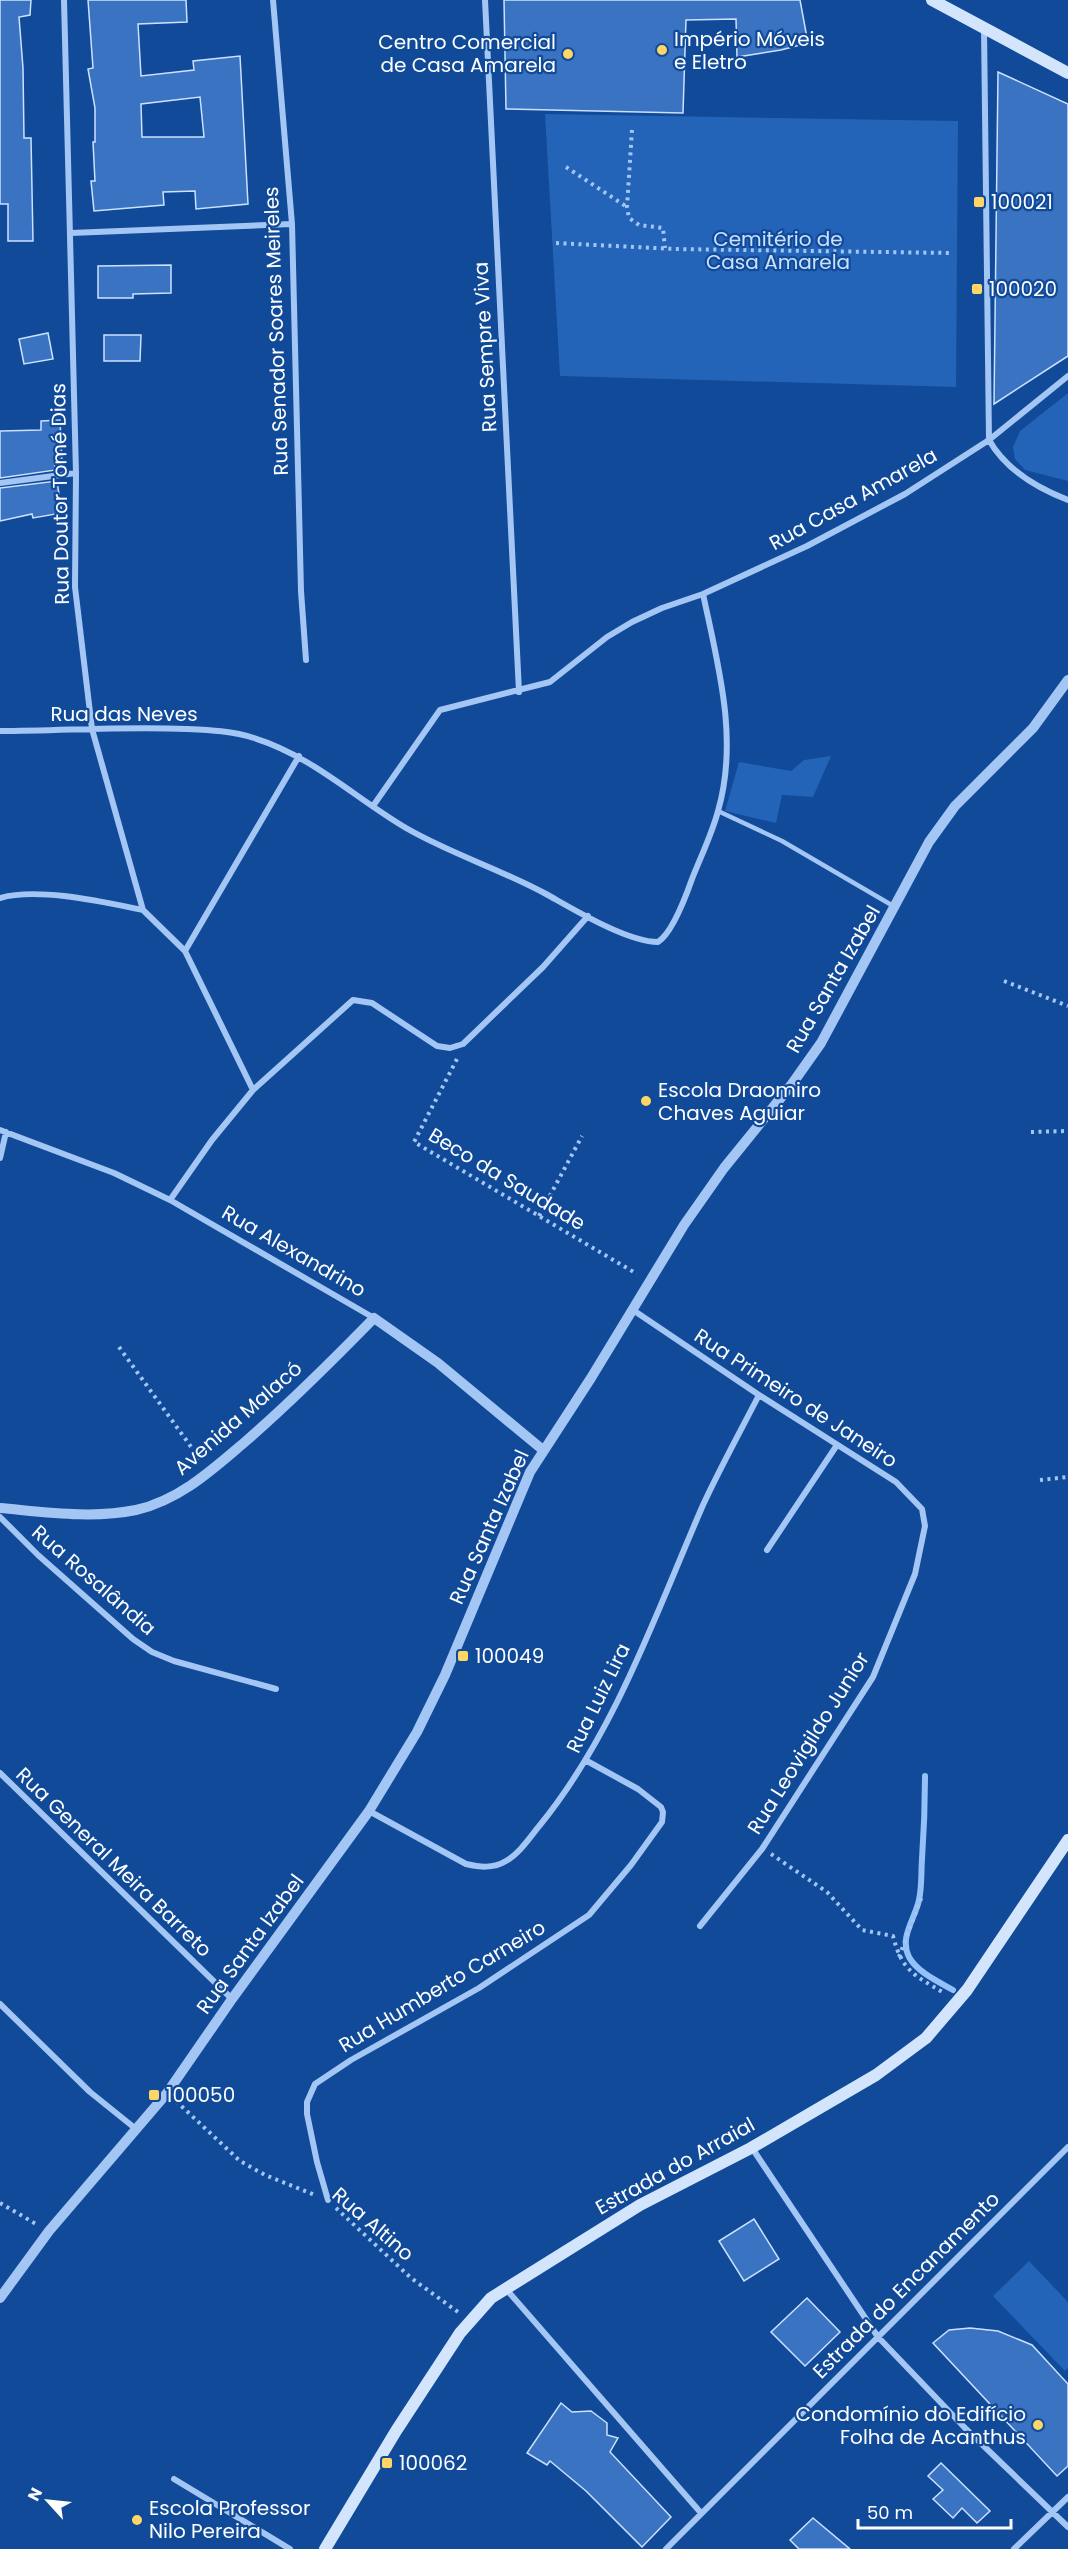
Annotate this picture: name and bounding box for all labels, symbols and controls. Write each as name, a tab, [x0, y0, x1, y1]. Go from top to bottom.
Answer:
place label: Império Móveis e Eletro	[674, 25, 825, 76]
place label: Centro Comercial de Casa Amarela	[378, 28, 556, 79]
marker: Império Móveis e Eletro	[655, 43, 669, 57]
marker: Centro Comercial de Casa Amarela	[561, 47, 575, 61]
street label: Rua Senador Soares Meireles	[257, 186, 295, 476]
place label: 100021	[991, 188, 1053, 216]
marker: 100021	[972, 195, 986, 209]
park label: Cemitério de Casa Amarela	[706, 225, 850, 276]
street label: Rua Sempre Viva	[467, 261, 503, 433]
place label: 100020	[989, 275, 1057, 303]
marker: 100020	[970, 282, 984, 296]
street label: Rua Doutor Tomé Dias	[44, 383, 76, 605]
street label: Rua Casa Amarela	[764, 441, 942, 557]
street label: Rua das Neves	[50, 700, 198, 728]
street label: Rua Santa Izabel	[779, 900, 887, 1058]
place label: Escola Draomiro Chaves Aguiar	[658, 1076, 821, 1127]
marker: Escola Draomiro Chaves Aguiar	[639, 1094, 653, 1108]
street label: Beco da Saudade	[423, 1121, 591, 1237]
street label: Rua Alexandrino	[217, 1198, 371, 1304]
street label: Rua Primeiro de Janeiro	[689, 1322, 903, 1474]
street label: Avenida Malacó	[168, 1355, 308, 1481]
street label: Rua Santa Izabel	[442, 1445, 536, 1609]
street label: Rua Rosalândia	[26, 1518, 162, 1642]
street label: Rua Luiz Lira	[559, 1638, 637, 1758]
place label: 100049	[475, 1642, 544, 1670]
street label: Rua Leovigildo Junior	[740, 1646, 876, 1840]
marker: 100049	[456, 1649, 470, 1663]
street label: Rua General Meira Barreto	[10, 1761, 218, 1963]
street label: Rua Santa Izabel	[190, 1868, 310, 2020]
street label: Rua Humberto Carneiro	[333, 1913, 551, 2059]
place label: 100050	[166, 2081, 235, 2109]
marker: 100050	[147, 2088, 161, 2102]
street label: Estrada do Arraial	[590, 2111, 760, 2221]
street label: Rua Altino	[326, 2181, 420, 2267]
street label: Estrada do Encanamento	[806, 2185, 1006, 2385]
place label: Condomínio do Edifício Folha de Acanthus	[796, 2400, 1026, 2451]
marker: Condomínio do Edifício Folha de Acanthus	[1031, 2418, 1045, 2432]
place label: 100062	[399, 2449, 467, 2477]
marker: 100062	[380, 2456, 394, 2470]
north arrow	[18, 2471, 78, 2531]
text: N	[22, 2484, 48, 2505]
scale bar	[858, 2492, 1011, 2530]
place label: Escola Professor Nilo Pereira	[149, 2494, 310, 2545]
text: 50 m	[867, 2500, 913, 2525]
marker: Escola Professor Nilo Pereira	[130, 2513, 144, 2527]

